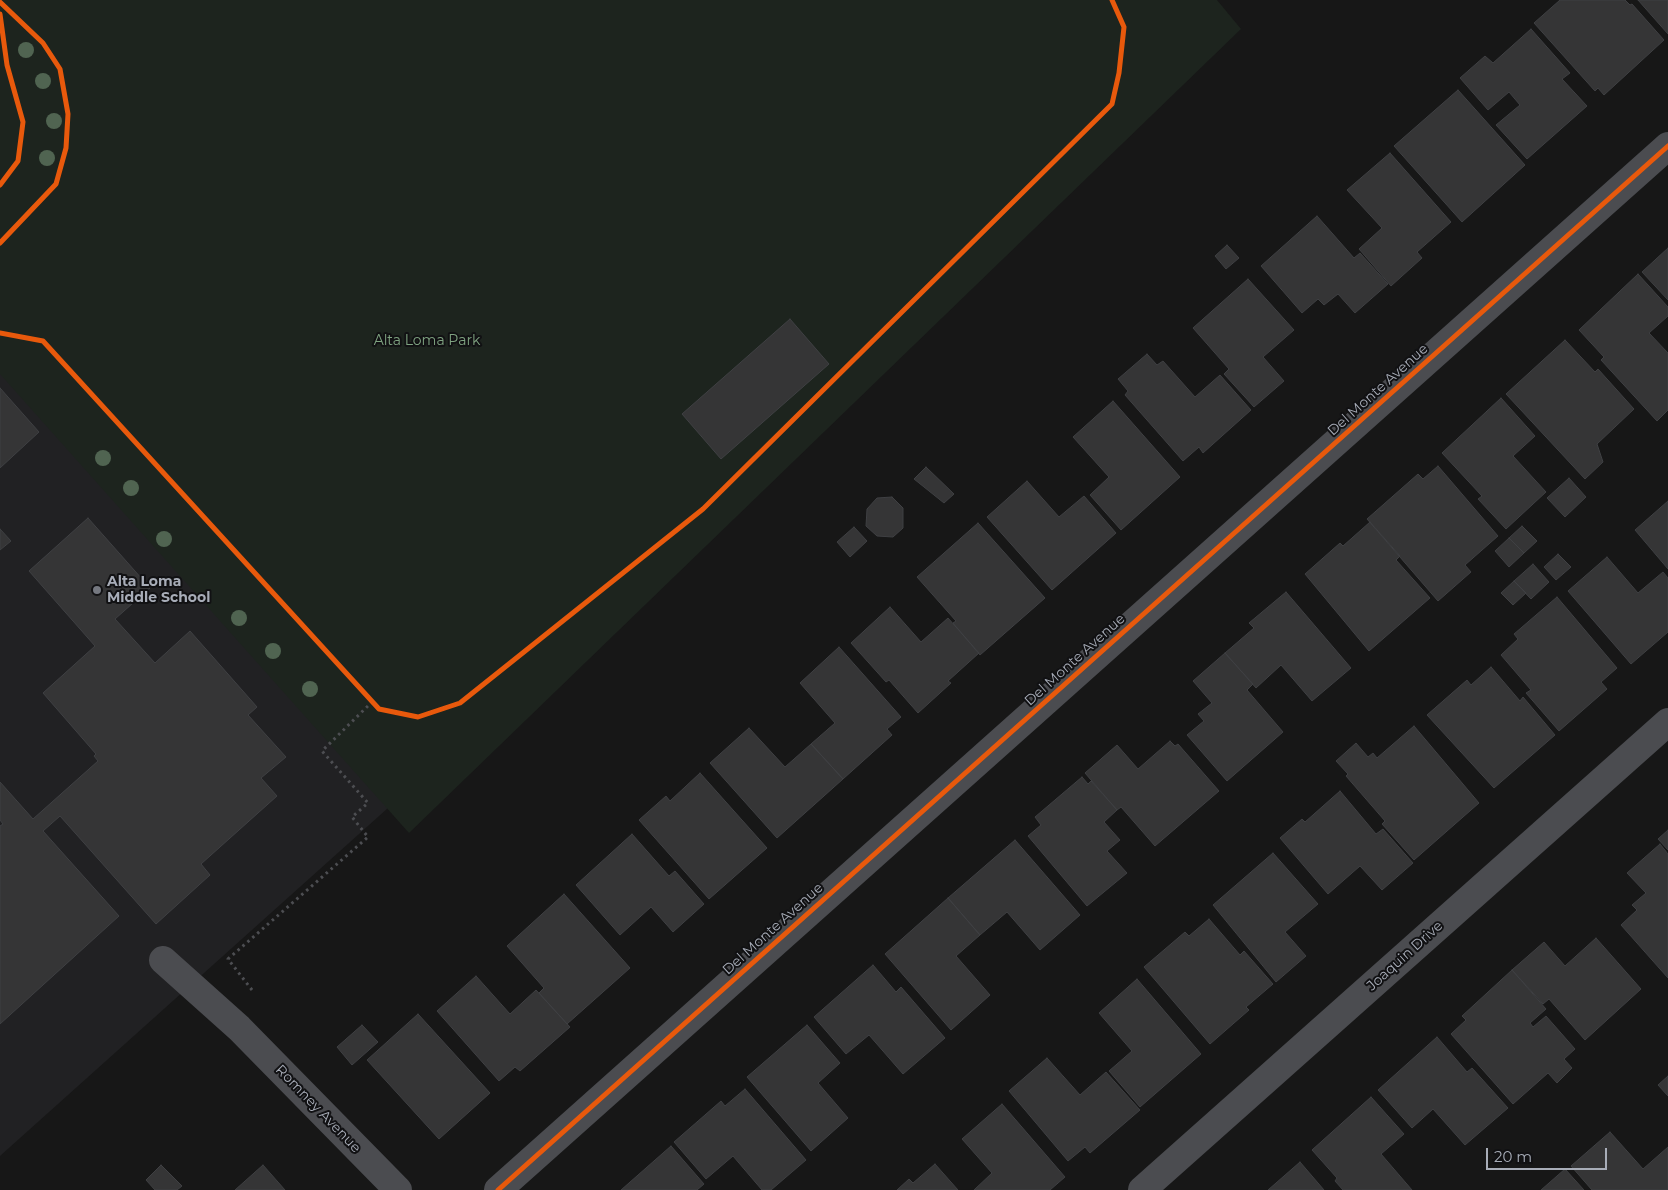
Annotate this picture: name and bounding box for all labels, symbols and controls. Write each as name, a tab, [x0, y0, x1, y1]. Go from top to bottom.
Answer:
park label: Alta Loma Park	[374, 333, 480, 349]
street label: Del Monte Avenue	[1324, 340, 1432, 440]
place label: Alta Loma Middle School	[107, 574, 210, 606]
marker: Alta Loma Middle School	[91, 584, 103, 596]
street label: Del Monte Avenue	[1021, 610, 1129, 710]
street label: Del Monte Avenue	[719, 879, 827, 979]
street label: Joaquin Drive	[1364, 917, 1446, 995]
street label: Romney Avenue	[272, 1062, 364, 1156]
scale bar	[1488, 1138, 1609, 1170]
text: 20 m	[1494, 1147, 1532, 1166]

